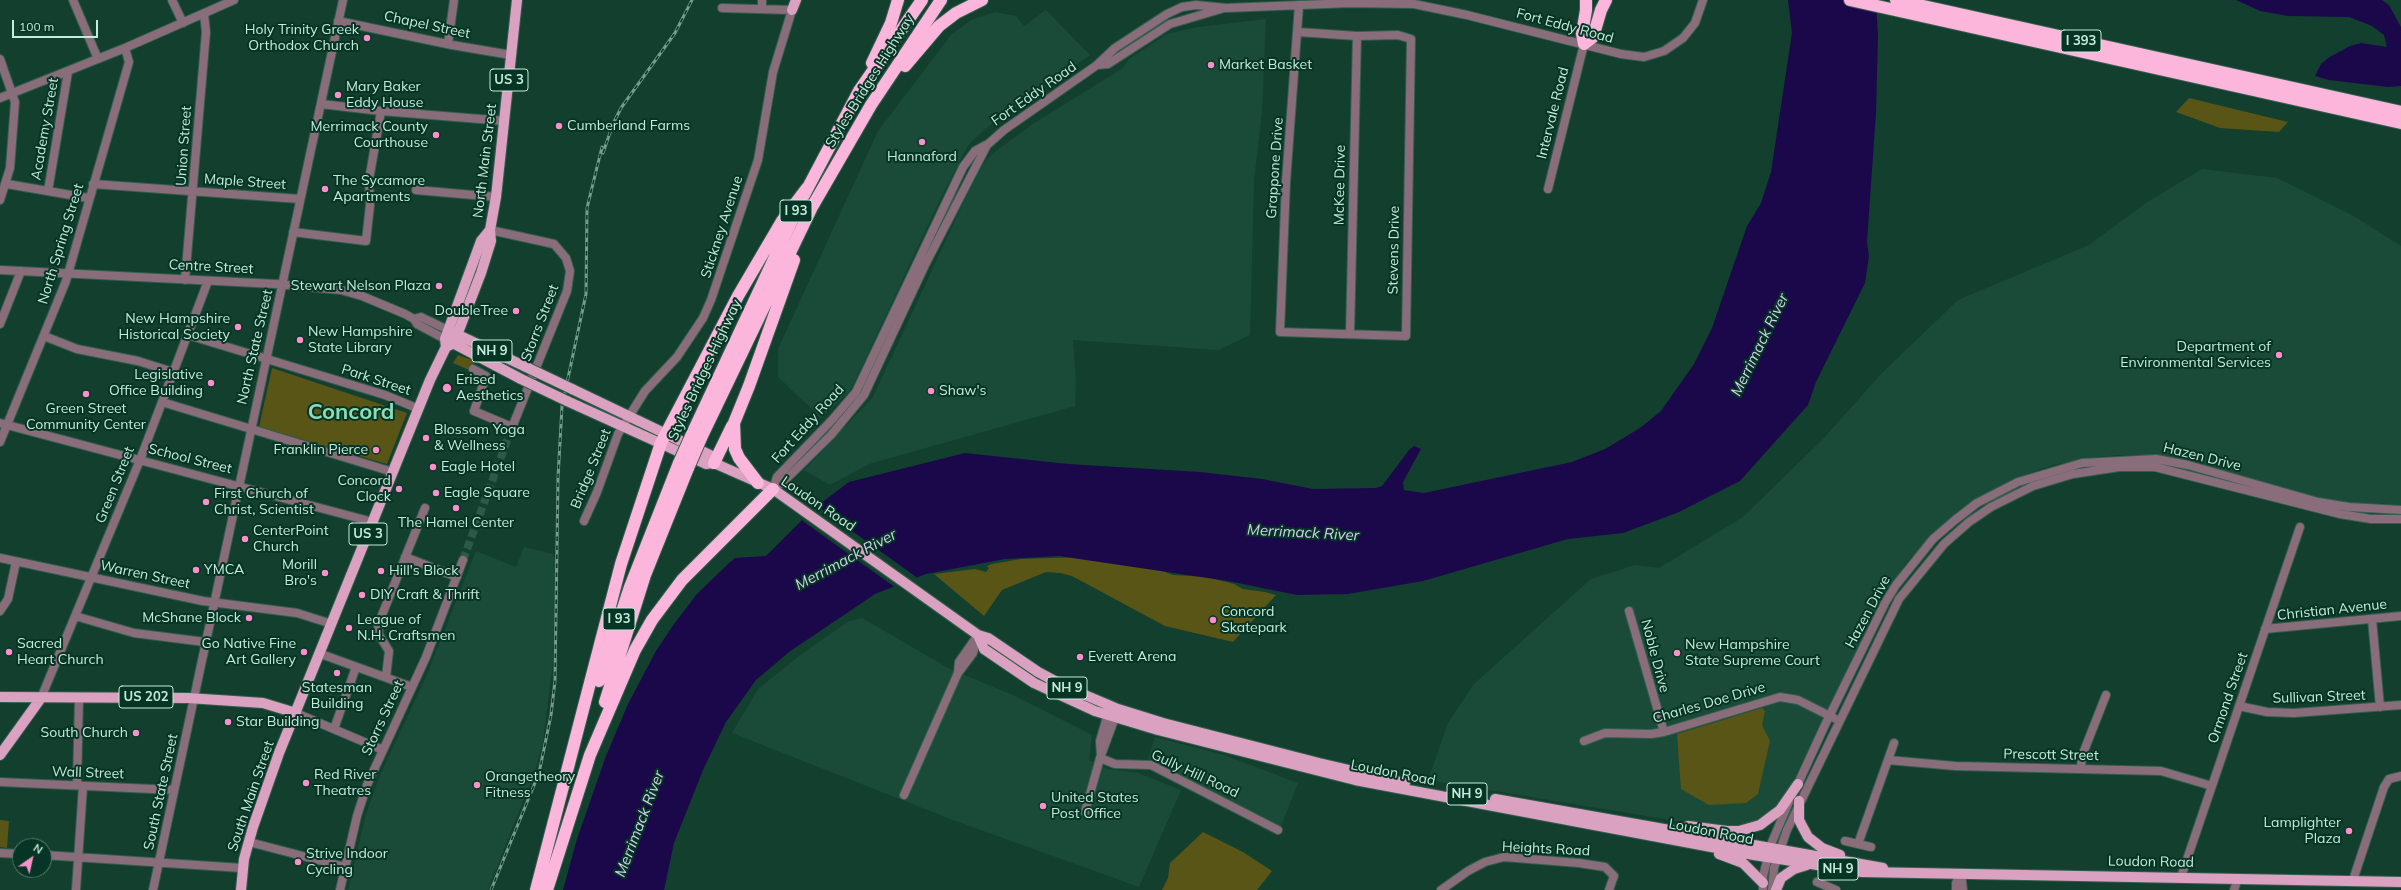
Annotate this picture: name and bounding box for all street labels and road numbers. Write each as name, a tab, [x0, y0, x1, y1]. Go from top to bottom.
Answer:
street label: Fort Eddy Road	[1515, 5, 1615, 47]
street label: Chapel Street	[382, 8, 472, 42]
street label: Styles Bridges Highway	[822, 11, 918, 151]
road number: I 393	[2061, 30, 2101, 52]
street label: Fort Eddy Road	[988, 58, 1080, 130]
street label: Intervale Road	[1533, 65, 1573, 161]
road number: US 3	[490, 69, 528, 91]
street label: Academy Street	[28, 77, 62, 181]
street label: North Main Street	[470, 103, 500, 219]
street label: Union Street	[173, 105, 195, 187]
street label: Grappone Drive	[1263, 117, 1287, 219]
street label: McKee Drive	[1331, 145, 1349, 225]
street label: Maple Street	[203, 171, 287, 193]
street label: Stickney Avenue	[698, 174, 746, 280]
street label: North Spring Street	[35, 182, 87, 306]
road number: I 93	[780, 200, 812, 222]
street label: Stevens Drive	[1385, 206, 1403, 294]
street label: Centre Street	[168, 256, 254, 278]
street label: Storrs Street	[518, 282, 562, 364]
street label: North State Street	[234, 288, 276, 406]
street label: Styles Bridges Highway	[665, 297, 745, 443]
road number: NH 9	[472, 340, 512, 362]
street label: Park Street	[339, 361, 413, 399]
street label: Fort Eddy Road	[768, 381, 848, 467]
street label: Bridge Street	[567, 427, 615, 511]
street label: Hazen Drive	[2161, 439, 2243, 475]
street label: School Street	[146, 441, 234, 477]
street label: Green Street	[92, 444, 138, 526]
street label: Loudon Road	[778, 473, 858, 535]
road number: US 3	[349, 523, 387, 545]
street label: Warren Street	[99, 557, 191, 593]
street label: Hazen Drive	[1842, 573, 1894, 651]
street label: Christian Avenue	[2276, 596, 2388, 624]
road number: I 93	[603, 608, 635, 630]
street label: Noble Drive	[1637, 617, 1673, 695]
street label: Ormond Street	[2205, 650, 2251, 746]
road number: NH 9	[1047, 677, 1087, 699]
street label: Storrs Street	[358, 678, 408, 758]
street label: Charles Doe Drive	[1651, 679, 1767, 727]
road number: US 202	[119, 686, 173, 708]
street label: Sullivan Street	[2272, 687, 2366, 707]
street label: South State Street	[140, 732, 182, 852]
street label: South Main Street	[224, 738, 278, 854]
street label: Gully Hill Road	[1149, 746, 1241, 802]
street label: Prescott Street	[2003, 746, 2099, 764]
street label: Loudon Road	[1349, 757, 1437, 789]
street label: Wall Street	[52, 763, 124, 783]
road number: NH 9	[1447, 783, 1487, 805]
street label: Loudon Road	[1667, 816, 1755, 848]
street label: Heights Road	[1502, 838, 1590, 860]
street label: Loudon Road	[2108, 853, 2194, 871]
road number: NH 9	[1818, 858, 1858, 880]

